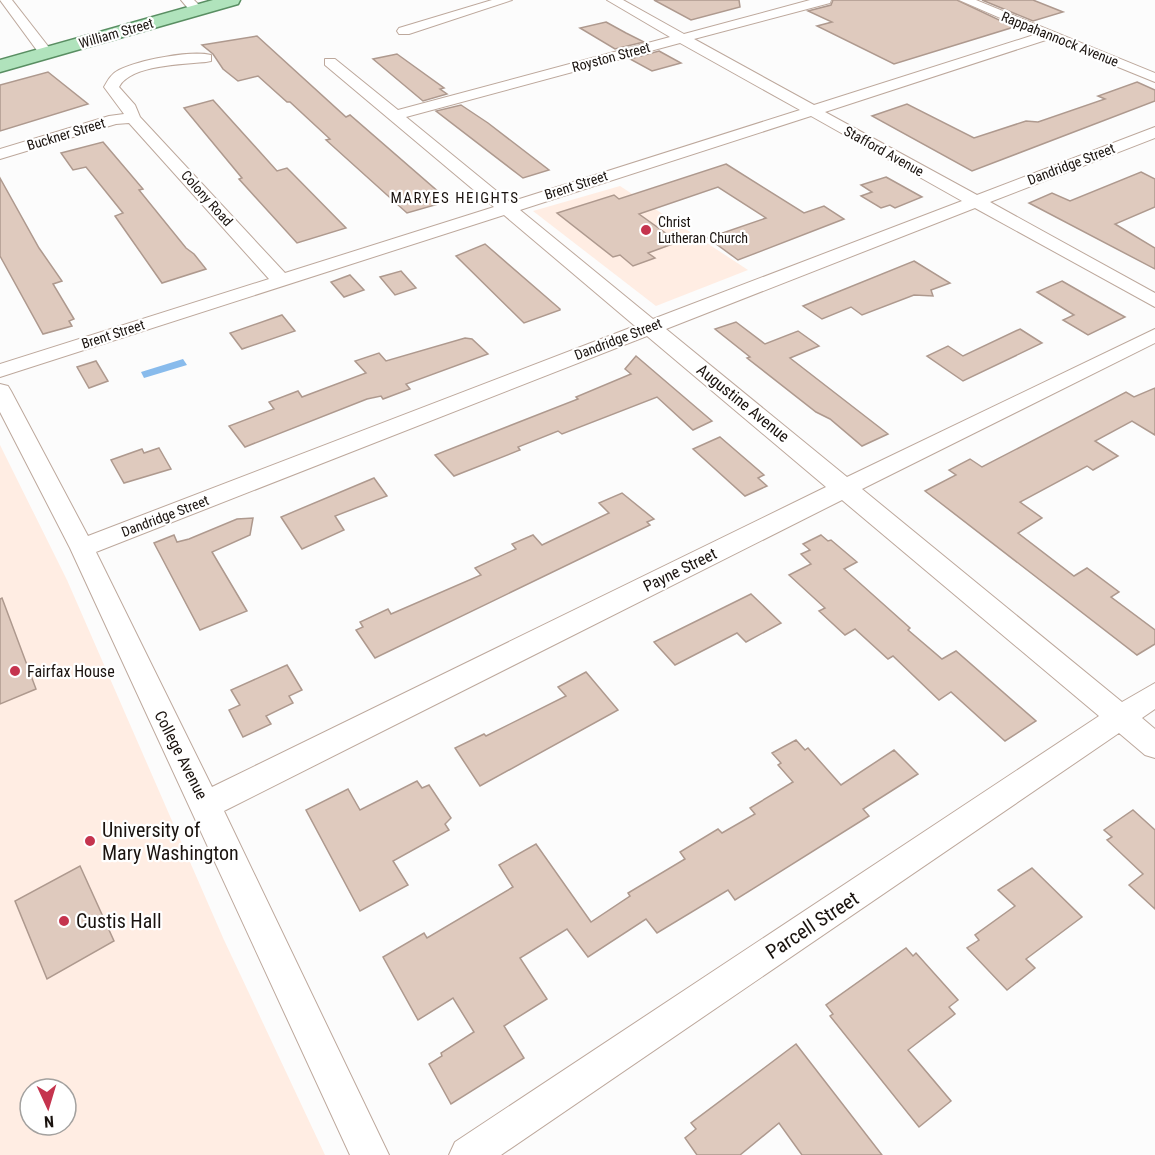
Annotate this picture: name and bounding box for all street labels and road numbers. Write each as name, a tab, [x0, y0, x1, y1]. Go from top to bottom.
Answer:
street label: Rappahannock Avenue	[999, 8, 1121, 70]
street label: William Street	[77, 15, 155, 51]
street label: Royston Street	[570, 39, 652, 75]
street label: Buckner Street	[25, 115, 107, 153]
street label: Stafford Avenue	[841, 123, 927, 180]
street label: Dandridge Street	[1025, 140, 1117, 188]
street label: Colony Road	[178, 167, 236, 229]
street label: Brent Street	[542, 167, 610, 203]
street label: Dandridge Street	[572, 315, 664, 363]
street label: Brent Street	[79, 316, 147, 352]
street label: Augustine Avenue	[693, 360, 793, 446]
street label: Dandridge Street	[119, 492, 211, 540]
street label: Payne Street	[640, 544, 720, 596]
street label: College Avenue	[150, 707, 212, 803]
street label: Parcell Street	[761, 886, 863, 964]

